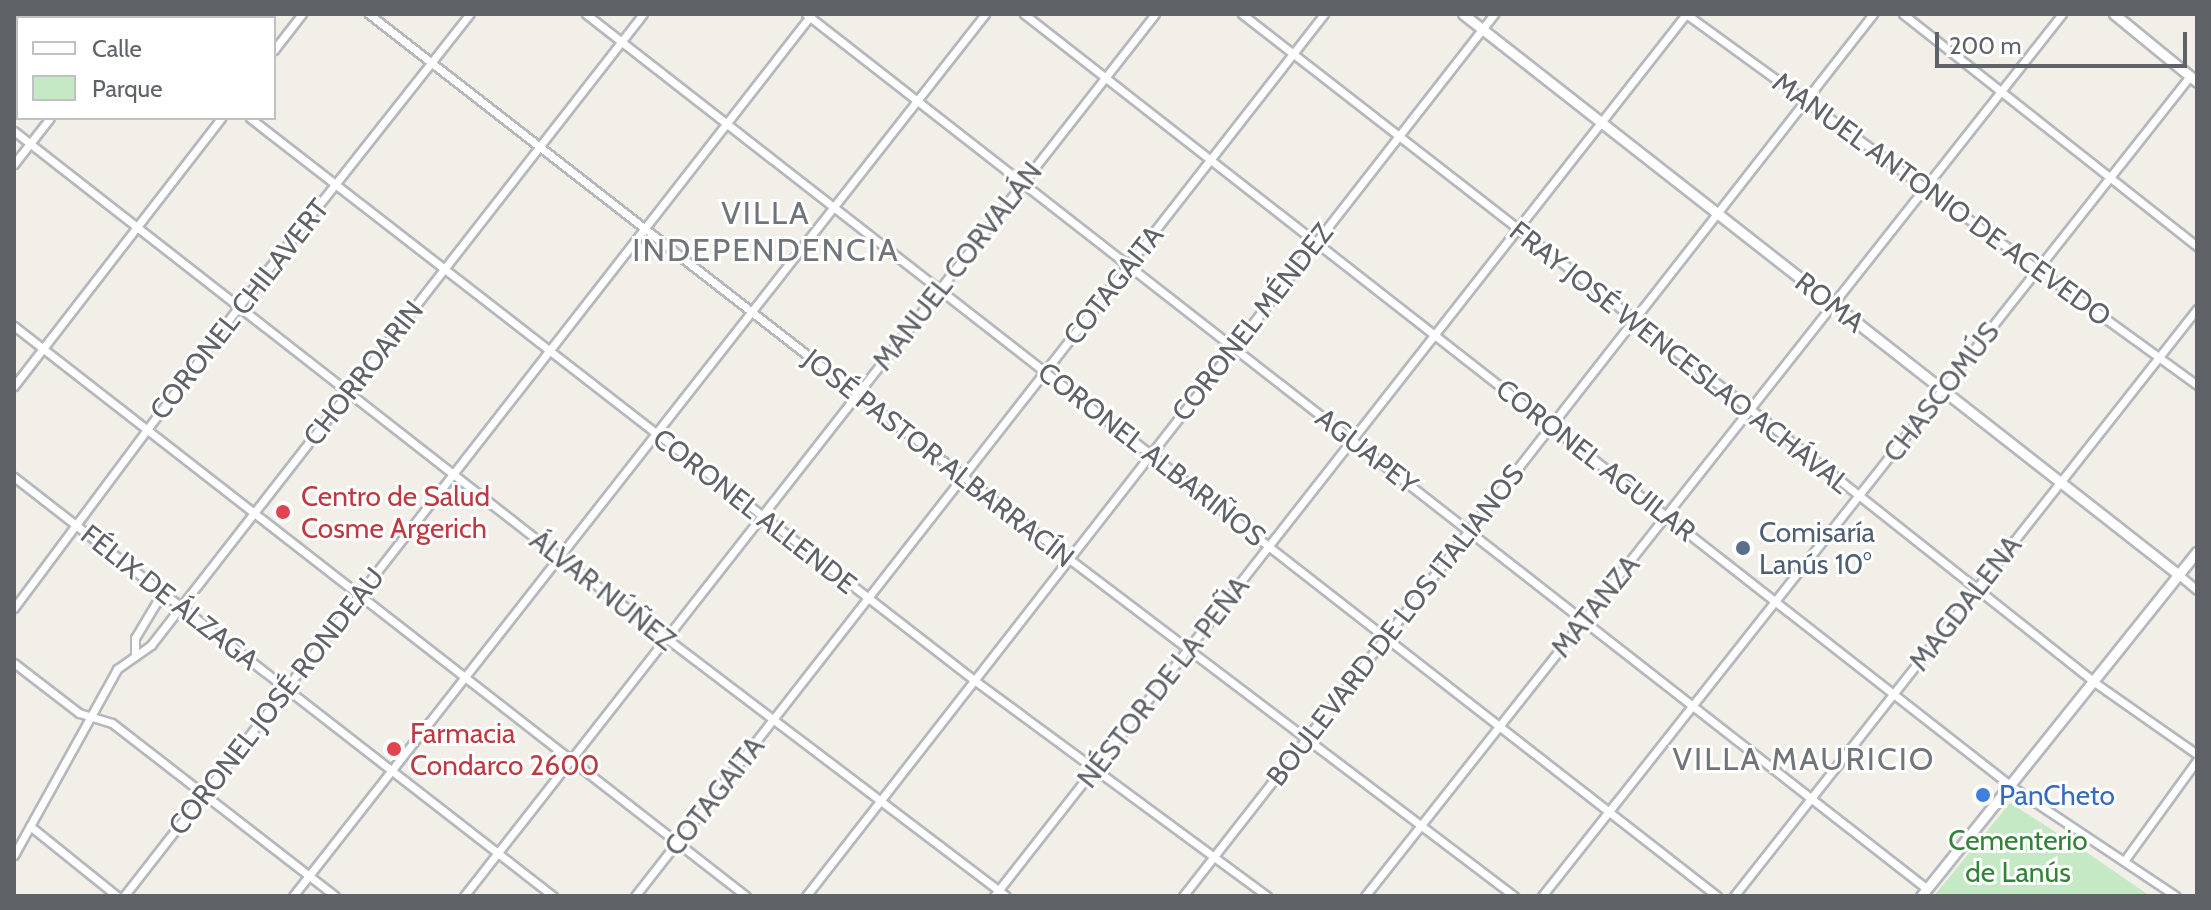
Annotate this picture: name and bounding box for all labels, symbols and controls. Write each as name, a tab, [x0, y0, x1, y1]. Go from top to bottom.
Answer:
legend	[16, 16, 276, 120]
scale bar	[1939, 16, 2191, 66]
text: 200 m	[1949, 31, 2022, 60]
text: Calle	[92, 34, 142, 63]
street label: MANUEL ANTONIO DE ACEVEDO	[1766, 65, 2118, 333]
text: Parque	[92, 74, 162, 103]
street label: MANUEL CORVALÁN	[865, 155, 1049, 377]
street label: CORONEL CHILAVERT	[142, 192, 336, 426]
district label: VILLA INDEPENDENCIA	[632, 195, 900, 270]
street label: FRAY JOSÉ WENCESLAO ACHÁVAL	[1503, 214, 1857, 500]
street label: CORONEL MÉNDEZ	[1164, 217, 1340, 427]
street label: COTAGAITA	[1056, 219, 1170, 351]
street label: ROMA	[1789, 265, 1871, 339]
street label: CHORROARIN	[296, 294, 430, 452]
street label: CHASCOMÚS	[1876, 315, 2006, 469]
street label: JOSÉ PASTOR ALBARRACÍN	[797, 342, 1081, 574]
street label: CORONEL ALBARIÑOS	[1032, 355, 1272, 553]
street label: CORONEL AGUILAR	[1490, 372, 1702, 548]
street label: AGUAPEY	[1309, 401, 1425, 501]
street label: CORONEL ALLENDE	[647, 421, 863, 601]
street label: BOULEVARD DE LOS ITALIANOS	[1259, 458, 1531, 792]
place label: Centro de Salud Cosme Argerich	[301, 479, 490, 545]
marker: Centro de Salud Cosme Argerich	[272, 501, 294, 523]
place label: Comisaría Lanús 10°	[1759, 515, 1875, 581]
street label: FÉLIX DE ÁLZAGA	[75, 517, 265, 677]
street label: ÁLVAR NÚÑEZ	[524, 523, 682, 657]
street label: MAGDALENA	[1902, 529, 2028, 677]
marker: Comisaría Lanús 10°	[1734, 539, 1752, 557]
street label: MATANZA	[1544, 548, 1646, 664]
street label: CORONEL JOSÉ RONDEAU	[161, 560, 391, 842]
street label: NÉSTOR DE LA PEÑA	[1070, 570, 1256, 794]
place label: Farmacia Condarco 2600	[410, 716, 599, 782]
street label: COTAGAITA	[657, 730, 771, 862]
marker: Farmacia Condarco 2600	[385, 740, 403, 758]
district label: VILLA MAURICIO	[1673, 740, 1935, 778]
place label: PanCheto	[1999, 778, 2115, 812]
marker: PanCheto	[1974, 786, 1992, 804]
park label: Cementerio de Lanús	[1948, 823, 2088, 889]

